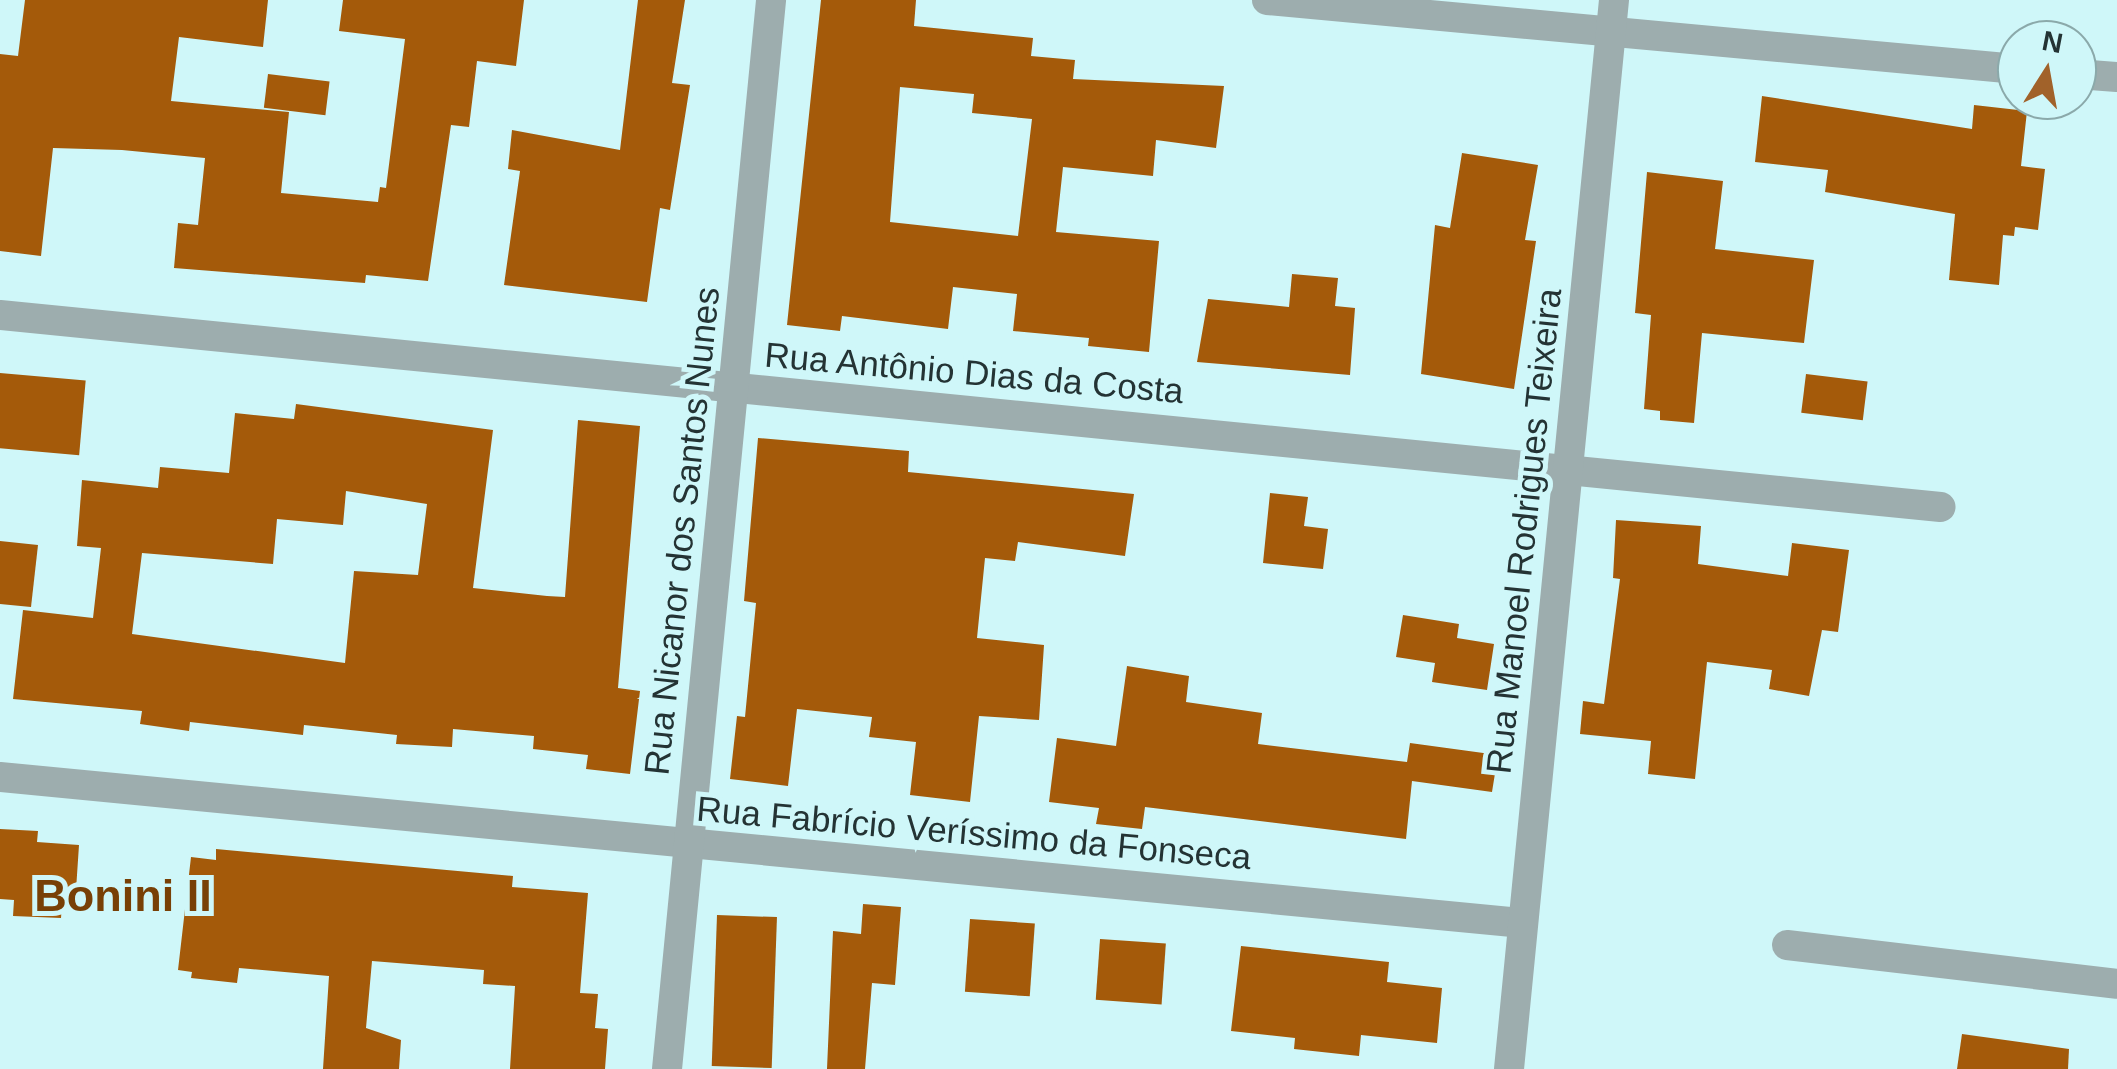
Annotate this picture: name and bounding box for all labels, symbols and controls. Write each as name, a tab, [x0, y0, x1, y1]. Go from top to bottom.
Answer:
north arrow	[1997, 20, 2097, 120]
text: N	[2040, 25, 2065, 59]
street label: Rua Nicanor dos Santos Nunes	[635, 285, 729, 777]
street label: Rua Manoel Rodrigues Teixeira	[1478, 286, 1570, 776]
street label: Rua Antônio Dias da Costa	[762, 334, 1186, 412]
street label: Rua Fabrício Veríssimo da Fonseca	[695, 788, 1253, 878]
district label: Bonini II	[34, 869, 212, 923]

